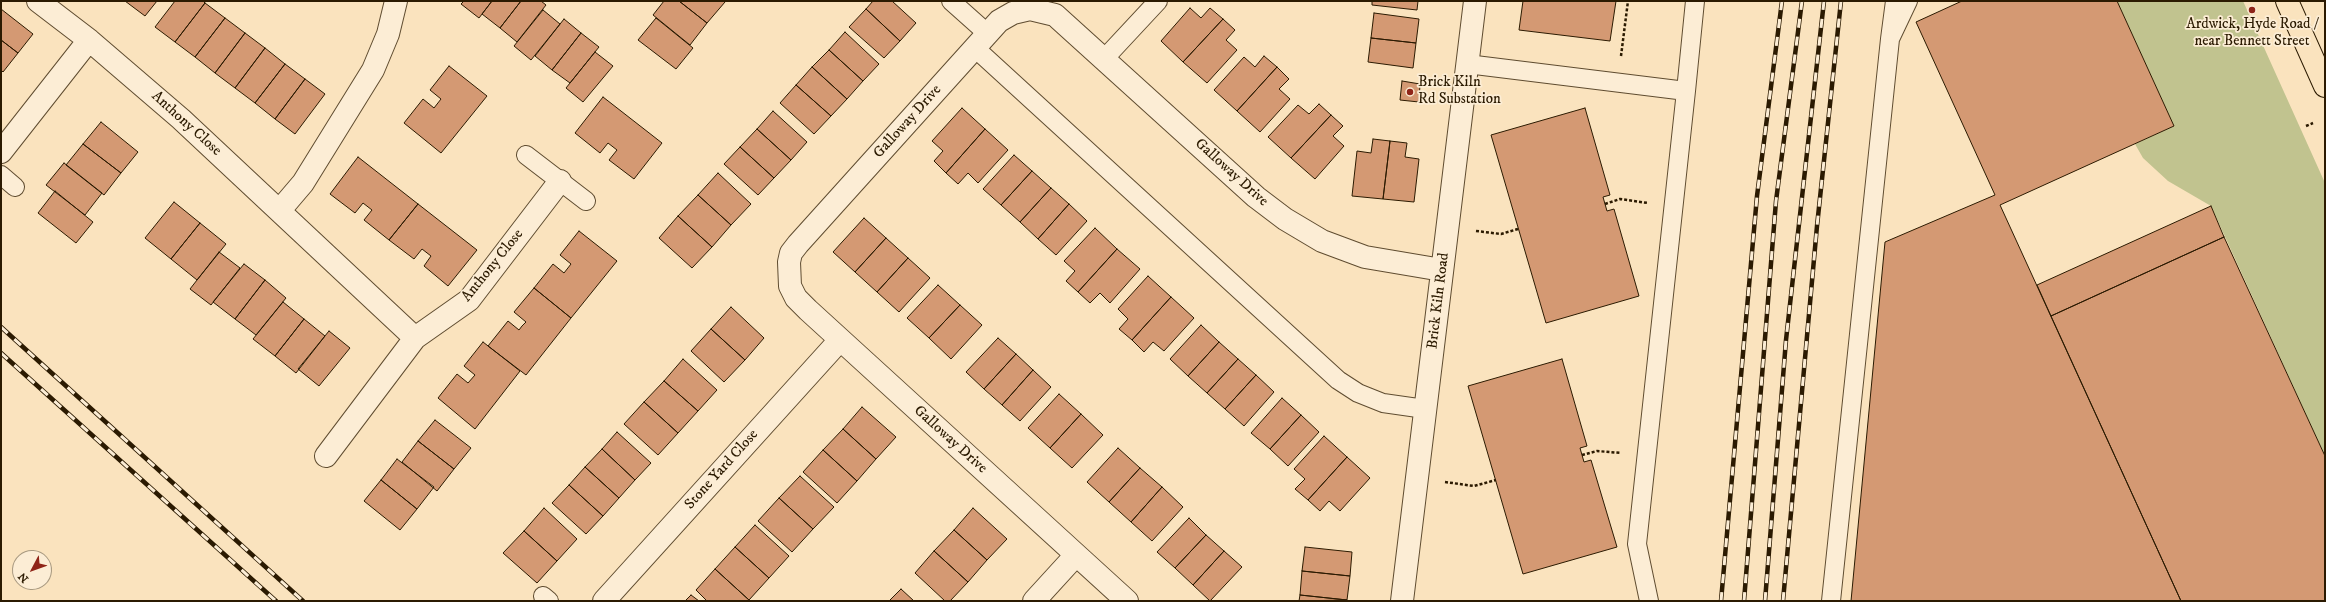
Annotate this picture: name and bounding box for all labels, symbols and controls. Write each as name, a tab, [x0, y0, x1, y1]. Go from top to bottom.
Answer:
marker: Ardwick, Hyde Road / near Bennett Street	[2247, 5, 2257, 15]
place label: Ardwick, Hyde Road / near Bennett Street	[2186, 16, 2318, 51]
place label: Brick Kiln Rd Substation	[1418, 74, 1501, 109]
street label: Galloway Drive	[870, 82, 946, 162]
marker: Brick Kiln Rd Substation	[1405, 87, 1415, 97]
street label: Anthony Close	[147, 88, 225, 160]
street label: Galloway Drive	[1191, 135, 1271, 211]
street label: Anthony Close	[458, 226, 528, 306]
street label: Brick Kiln Road	[1424, 252, 1454, 350]
street label: Galloway Drive	[910, 402, 990, 478]
street label: Stone Yard Close	[681, 426, 763, 514]
north arrow	[12, 550, 52, 590]
text: N	[15, 569, 32, 585]

